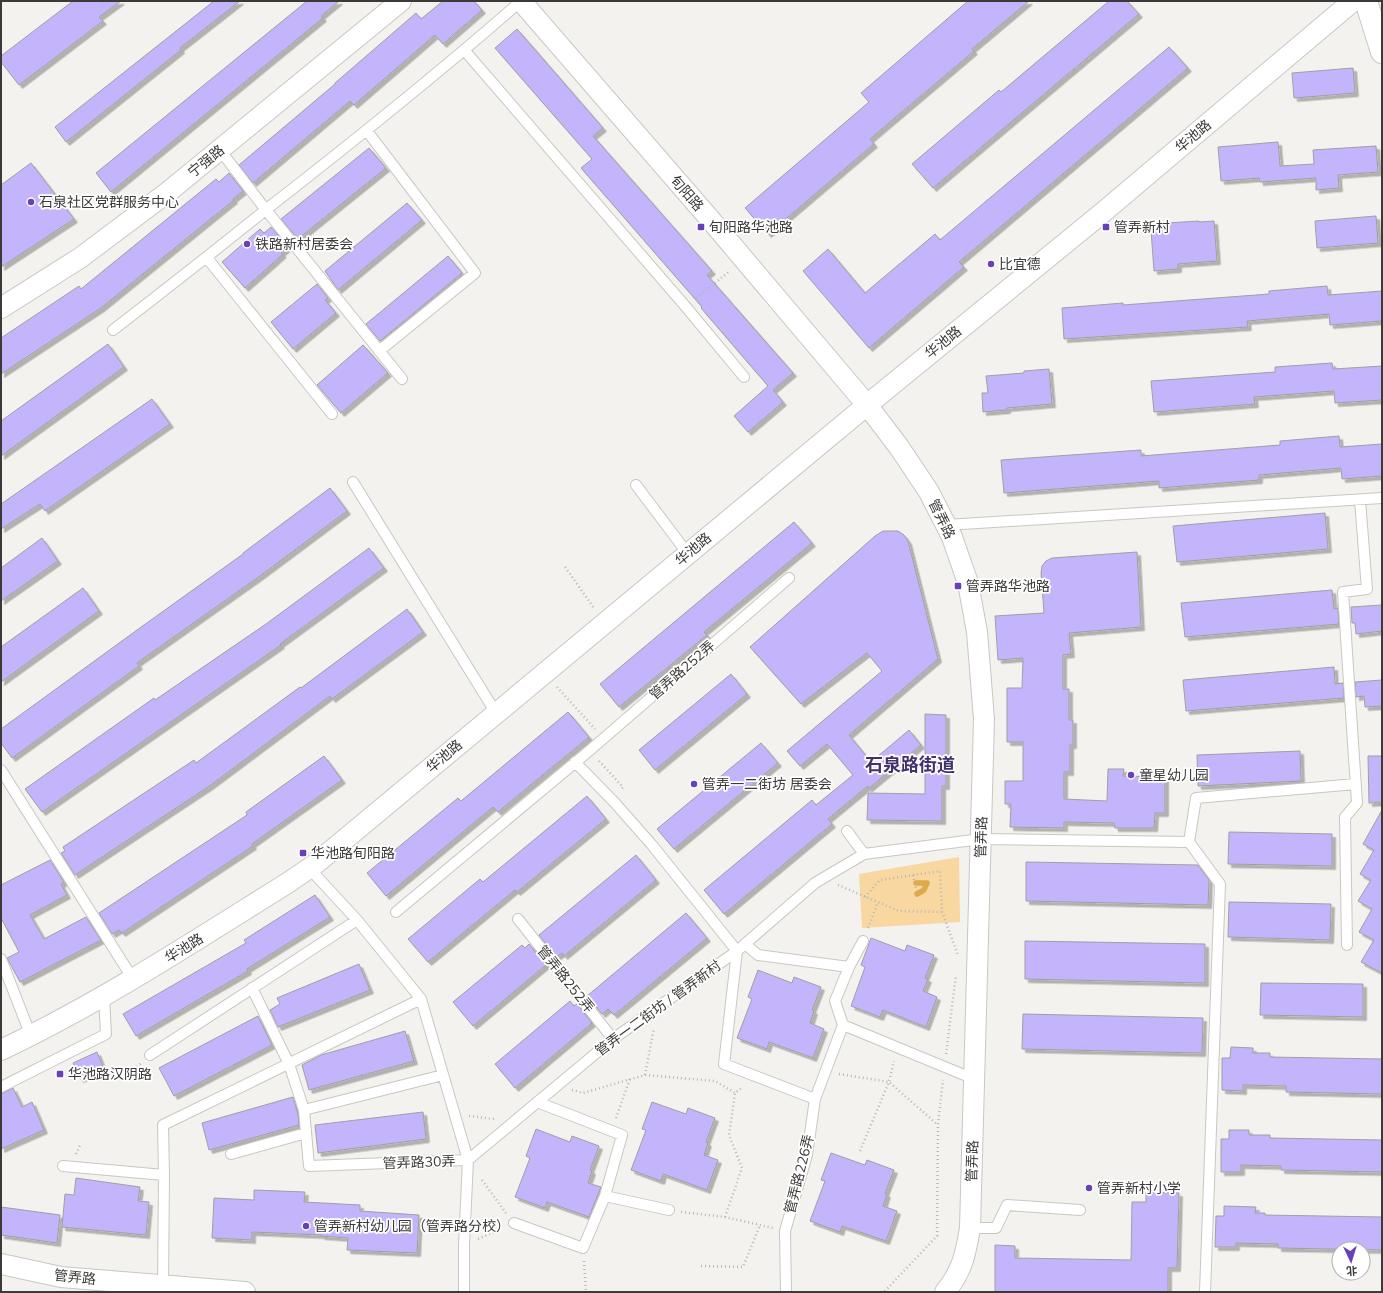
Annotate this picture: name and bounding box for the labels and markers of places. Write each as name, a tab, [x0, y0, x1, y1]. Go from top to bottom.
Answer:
place label: 石泉社区党群服务中心	[39, 193, 179, 211]
marker: 石泉社区党群服务中心	[26, 197, 36, 207]
place label: 旬阳路华池路	[709, 218, 793, 236]
place label: 管弄新村	[1114, 218, 1170, 236]
marker: 旬阳路华池路	[696, 222, 706, 232]
marker: 管弄新村	[1101, 222, 1111, 232]
place label: 铁路新村居委会	[255, 235, 353, 253]
marker: 铁路新村居委会	[242, 239, 252, 249]
place label: 比宜德	[999, 255, 1041, 273]
marker: 比宜德	[986, 259, 996, 269]
place label: 管弄路华池路	[966, 577, 1050, 595]
marker: 管弄路华池路	[953, 581, 963, 591]
place label: 童星幼儿园	[1139, 766, 1209, 784]
marker: 童星幼儿园	[1126, 770, 1136, 780]
place label: 管弄一二街坊 居委会	[702, 775, 832, 793]
marker: 管弄一二街坊 居委会	[689, 779, 699, 789]
place label: 华池路旬阳路	[311, 844, 395, 862]
marker: 华池路旬阳路	[298, 848, 308, 858]
place label: 华池路汉阴路	[68, 1065, 152, 1083]
marker: 华池路汉阴路	[55, 1069, 65, 1079]
place label: 管弄新村小学	[1097, 1179, 1181, 1197]
marker: 管弄新村小学	[1084, 1183, 1094, 1193]
place label: 管弄新村幼儿园（管弄路分校）	[314, 1217, 510, 1235]
marker: 管弄新村幼儿园（管弄路分校）	[301, 1221, 311, 1231]

